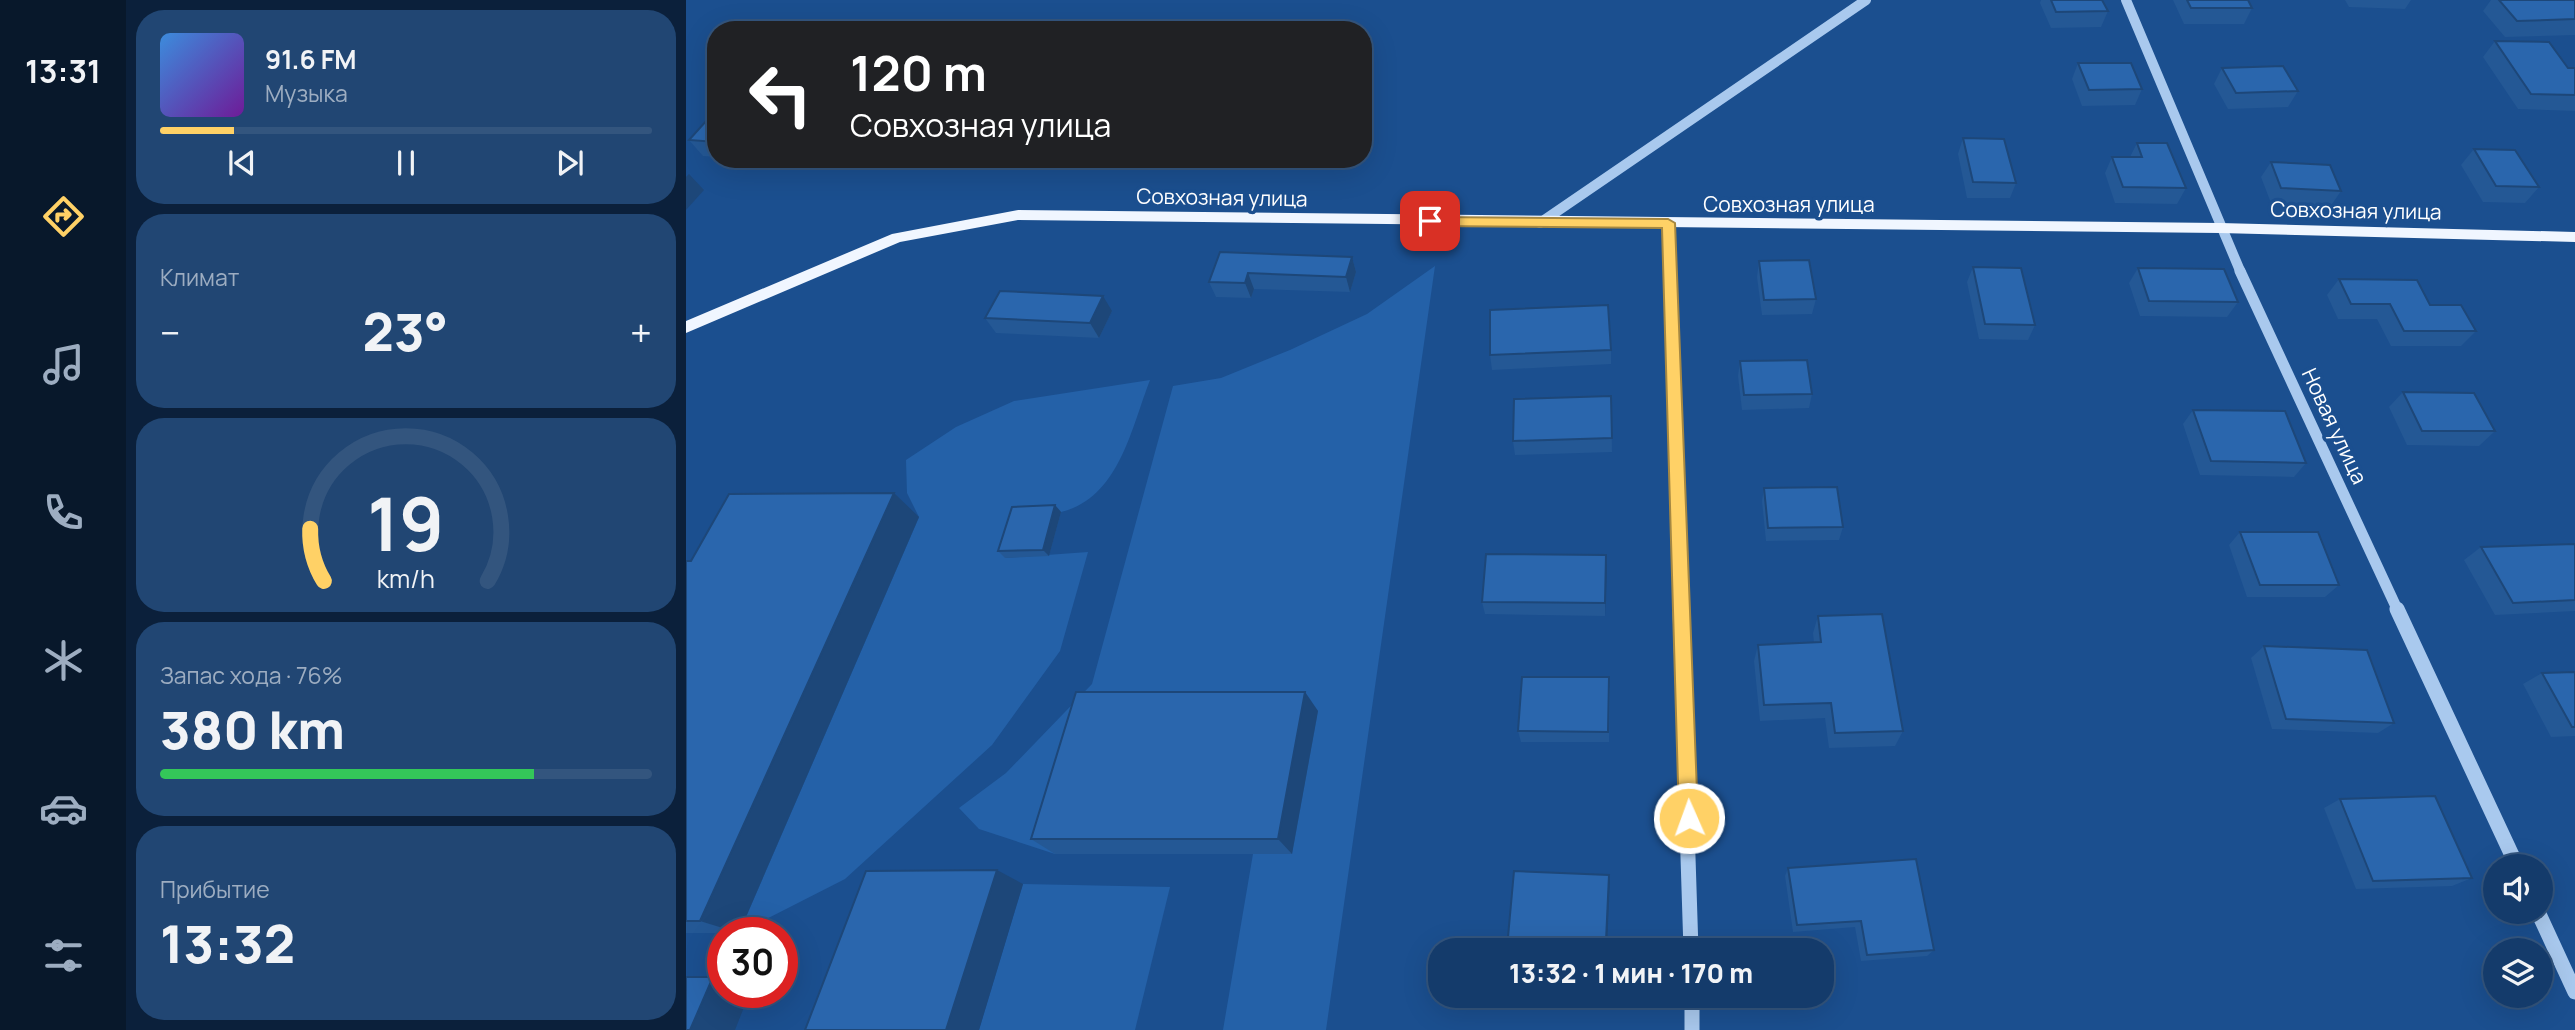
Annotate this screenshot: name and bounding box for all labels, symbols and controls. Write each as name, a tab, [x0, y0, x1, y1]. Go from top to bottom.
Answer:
text: 120 m	[850, 39, 987, 106]
text: 91.6 FM	[265, 41, 357, 77]
text: 13:31	[25, 49, 101, 93]
icon: left	[735, 49, 826, 140]
text: Музыка	[265, 77, 348, 109]
text: Совхозная улица	[850, 103, 1111, 147]
icon: previous	[223, 144, 261, 182]
icon: pause	[387, 144, 425, 182]
icon: next	[551, 144, 589, 182]
street label: Совхозная улица	[1136, 182, 1308, 212]
street label: Совхозная улица	[1703, 190, 1875, 218]
pin	[1400, 191, 1460, 251]
icon: directions	[39, 192, 88, 241]
street label: Совхозная улица	[2270, 195, 2442, 225]
icon: arrive	[1411, 202, 1449, 240]
text: Климат	[160, 261, 239, 293]
text: 23°	[363, 296, 448, 367]
text: −	[160, 306, 181, 358]
text: +	[630, 306, 652, 358]
icon: music	[39, 340, 88, 389]
street label: Новая улица	[2296, 364, 2374, 488]
text: 19	[367, 473, 445, 573]
icon: phone	[39, 488, 88, 537]
text: km/h	[377, 561, 435, 596]
icon: climate	[39, 636, 88, 685]
text: Запас хода · 76%	[160, 659, 342, 691]
text: 380 km	[160, 694, 345, 765]
position arrow	[1652, 781, 1726, 855]
icon: car	[39, 784, 88, 833]
map controls	[2483, 854, 2553, 1008]
button: sound	[2483, 854, 2553, 924]
text: Прибытие	[160, 873, 270, 905]
text: 13:32	[160, 908, 295, 979]
speed limit sign: 30	[707, 917, 798, 1008]
icon: filters	[39, 931, 88, 980]
button: layers	[2483, 938, 2553, 1008]
text: 13:32 · 1 мин · 170 m	[1509, 955, 1753, 991]

